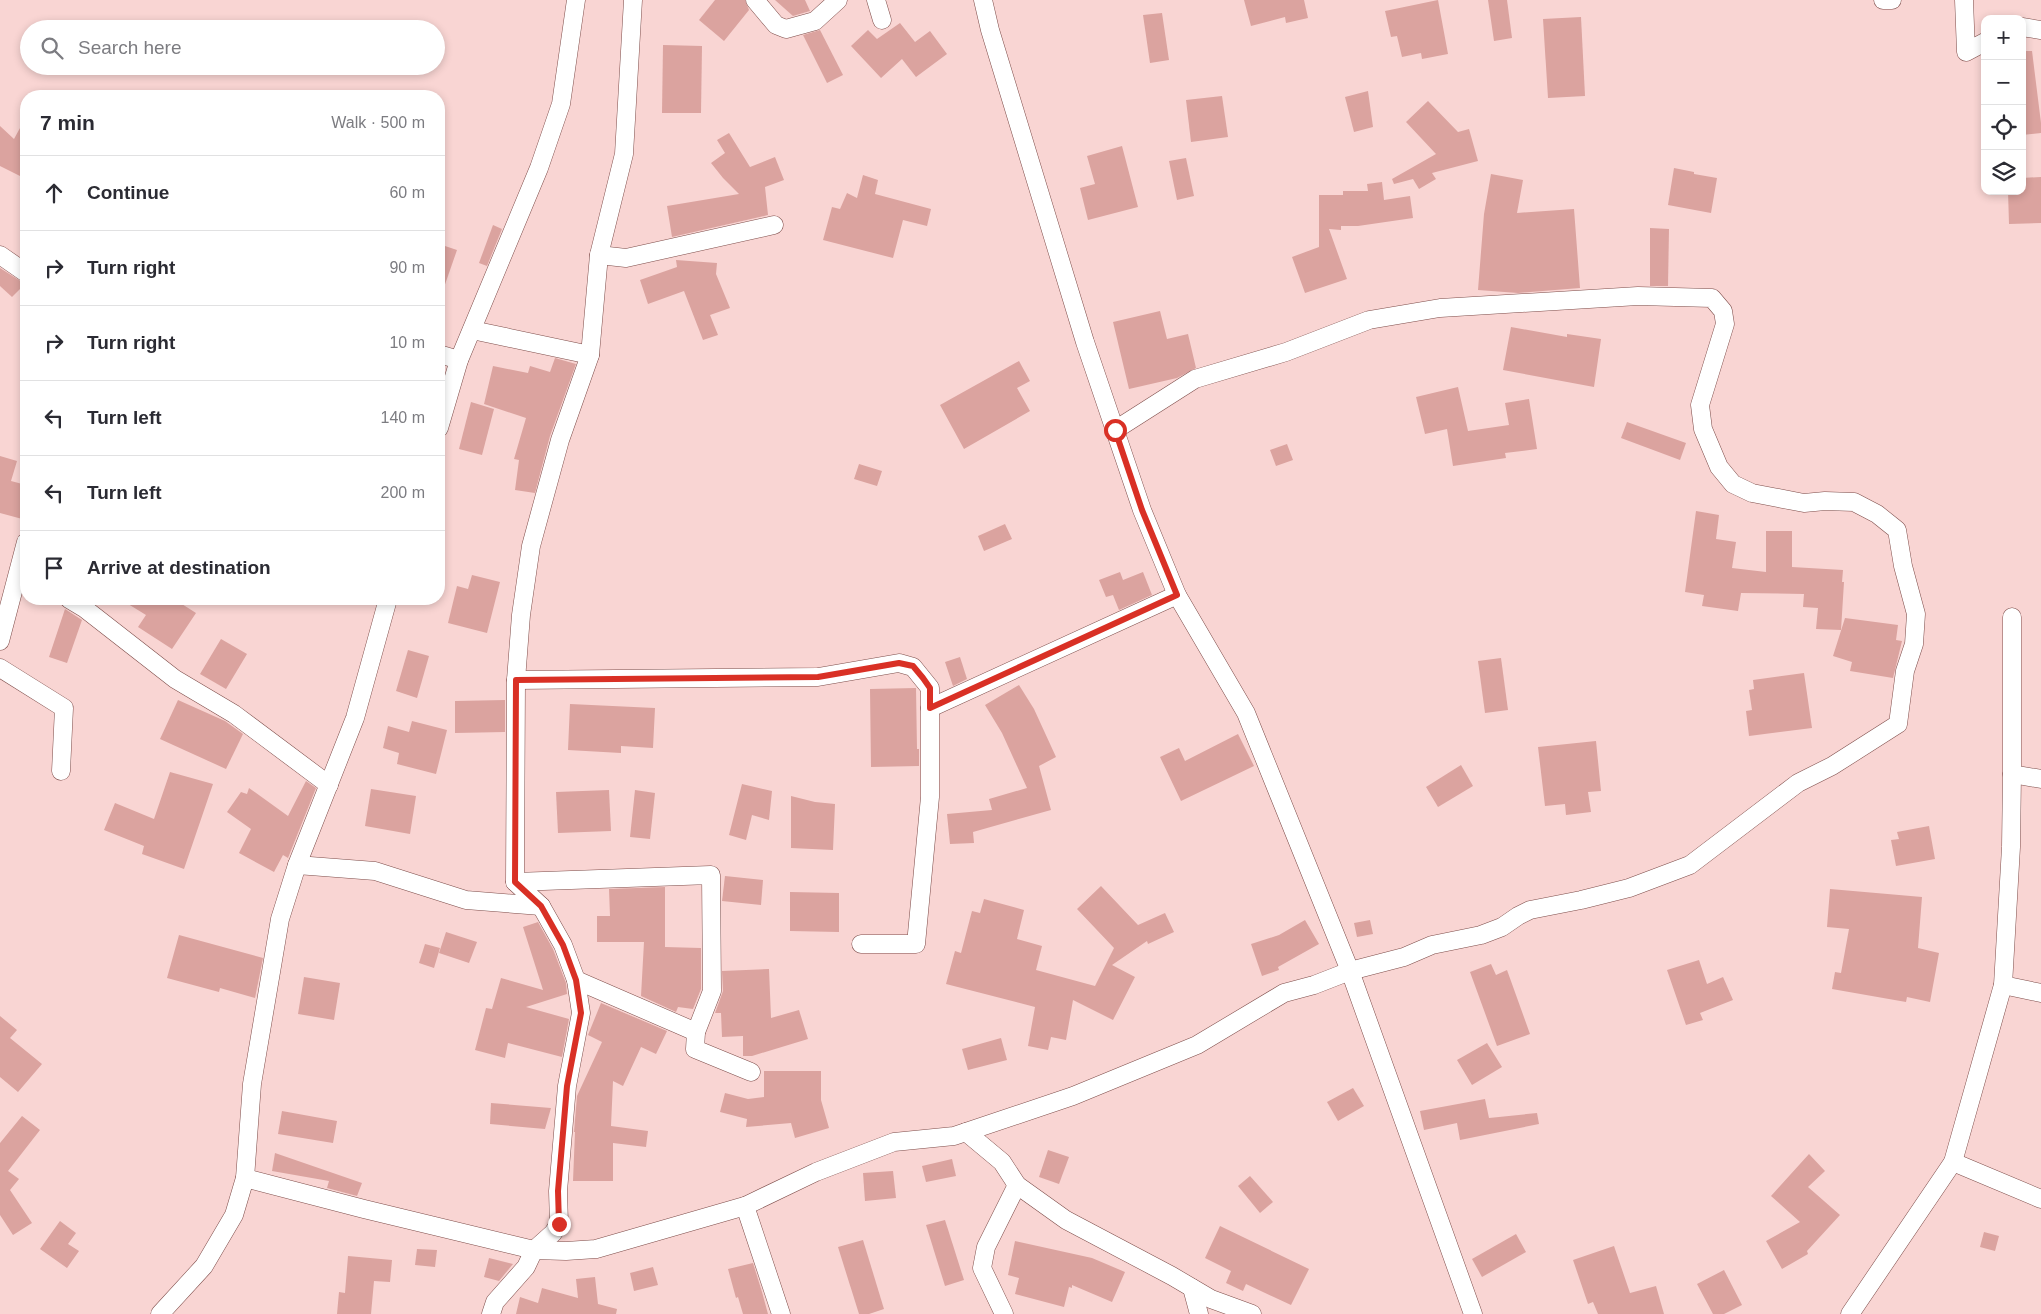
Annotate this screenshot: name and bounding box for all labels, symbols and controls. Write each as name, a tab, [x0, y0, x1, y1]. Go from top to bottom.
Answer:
map controls	[1981, 15, 2026, 195]
button: +	[1981, 15, 2026, 60]
search box	[20, 20, 445, 75]
icon: search	[38, 34, 66, 62]
text: Search here	[78, 37, 182, 58]
button: −	[1981, 60, 2026, 105]
button: locate	[1981, 105, 2026, 150]
text: 7 min	[40, 111, 95, 134]
text: Walk · 500 m	[331, 114, 425, 131]
button: layers	[1981, 150, 2026, 195]
icon: ahead	[40, 179, 68, 207]
text: Continue	[87, 182, 169, 203]
text: 60 m	[389, 184, 425, 201]
icon: right	[40, 254, 68, 282]
text: Turn right	[87, 257, 175, 278]
text: 90 m	[389, 259, 425, 276]
icon: right	[40, 329, 68, 357]
text: Turn right	[87, 332, 175, 353]
text: 10 m	[389, 334, 425, 351]
icon: left	[40, 404, 68, 432]
text: Turn left	[87, 407, 162, 428]
text: 140 m	[381, 409, 425, 426]
route start	[1104, 419, 1127, 442]
icon: left	[40, 479, 68, 507]
text: Turn left	[87, 482, 162, 503]
text: 200 m	[381, 484, 425, 501]
icon: arrive	[40, 554, 68, 582]
text: Arrive at destination	[87, 557, 271, 578]
route end	[548, 1213, 571, 1236]

